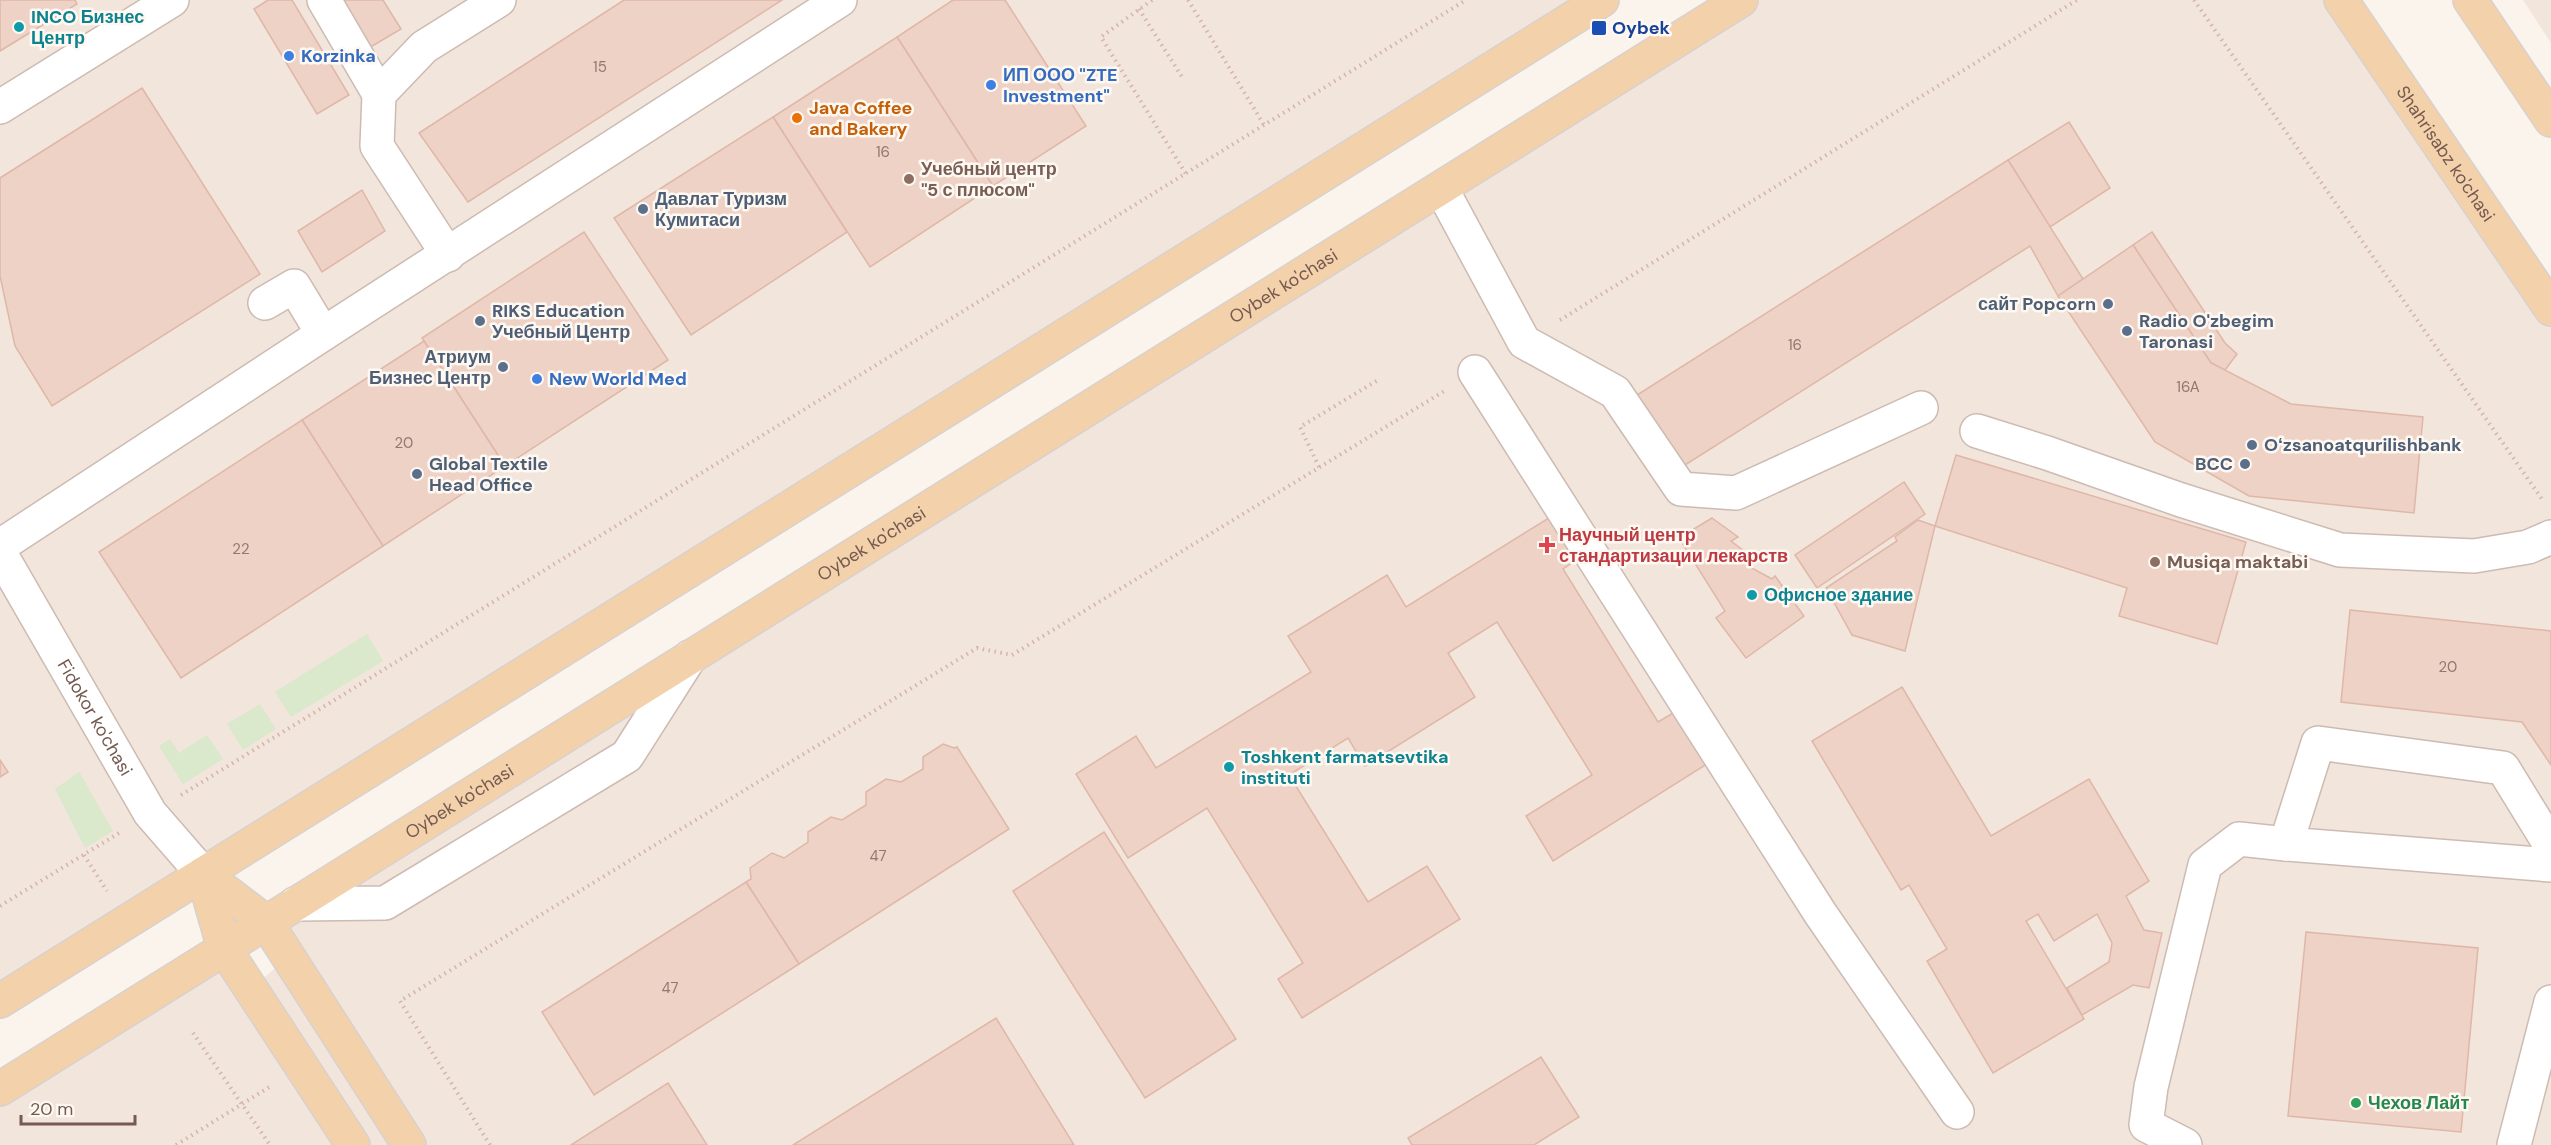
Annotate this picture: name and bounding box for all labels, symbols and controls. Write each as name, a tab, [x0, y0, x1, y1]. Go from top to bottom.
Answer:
place label: INCO Бизнес Центр	[31, 5, 144, 50]
place label: Oybek	[1612, 16, 1671, 40]
marker: Oybek	[1590, 19, 1608, 37]
marker: INCO Бизнес Центр	[12, 20, 26, 34]
place label: Korzinka	[301, 44, 376, 68]
marker: Korzinka	[282, 49, 296, 63]
house number: 15	[593, 57, 607, 77]
place label: ИП ООО "ZTE Investment"	[1003, 63, 1118, 108]
marker: ИП ООО "ZTE Investment"	[984, 78, 998, 92]
street label: Shahrisabz ko'chasi	[2391, 81, 2500, 227]
place label: Java Coffee and Bakery	[809, 96, 913, 141]
marker: Java Coffee and Bakery	[790, 111, 804, 125]
house number: 16	[876, 142, 890, 162]
place label: Учебный центр "5 с плюсом"	[921, 157, 1057, 202]
marker: Учебный центр "5 с плюсом"	[902, 172, 916, 186]
place label: Давлат Туризм Кумитаси	[655, 187, 787, 232]
marker: Давлат Туризм Кумитаси	[636, 202, 650, 216]
street label: Oybek ko'chasi	[1225, 243, 1342, 329]
place label: сайт Popcorn	[1978, 292, 2096, 316]
marker: сайт Popcorn	[2101, 297, 2115, 311]
place label: RIKS Education Учебный Центр	[492, 299, 630, 344]
place label: Radio O'zbegim Taronasi	[2139, 309, 2274, 354]
marker: RIKS Education Учебный Центр	[473, 314, 487, 328]
marker: Radio O'zbegim Taronasi	[2120, 324, 2134, 338]
house number: 16	[1788, 335, 1802, 355]
place label: Атриум Бизнес Центр	[369, 345, 491, 390]
marker: Атриум Бизнес Центр	[496, 360, 510, 374]
place label: New World Med	[549, 367, 687, 391]
marker: New World Med	[530, 372, 544, 386]
house number: 16A	[2176, 377, 2200, 397]
house number: 20	[395, 433, 413, 453]
place label: Oʻzsanoatqurilishbank	[2264, 433, 2462, 457]
marker: Oʻzsanoatqurilishbank	[2245, 438, 2259, 452]
place label: Global Textile Head Office	[429, 452, 548, 497]
place label: BCC	[2195, 452, 2233, 476]
marker: BCC	[2238, 457, 2252, 471]
marker: Global Textile Head Office	[410, 467, 424, 481]
street label: Oybek ko'chasi	[813, 501, 930, 587]
place label: Научный центр стандартизации лекарств	[1559, 523, 1788, 568]
marker: Научный центр стандартизации лекарств	[1540, 538, 1554, 552]
house number: 22	[232, 539, 250, 559]
place label: Musiqa maktabi	[2167, 550, 2308, 574]
marker: Musiqa maktabi	[2148, 555, 2162, 569]
place label: Офисное здание	[1764, 583, 1913, 607]
marker: Офисное здание	[1745, 588, 1759, 602]
street label: Fidokor ko'chasi	[52, 655, 138, 780]
house number: 20	[2439, 657, 2457, 677]
place label: Toshkent farmatsevtika instituti	[1241, 745, 1449, 790]
street label: Oybek ko'chasi	[401, 759, 518, 845]
marker: Toshkent farmatsevtika instituti	[1222, 760, 1236, 774]
house number: 47	[869, 846, 887, 866]
house number: 47	[661, 978, 679, 998]
scale bar	[21, 1088, 135, 1126]
place label: Чехов Лайт	[2368, 1091, 2469, 1115]
marker: Чехов Лайт	[2349, 1096, 2363, 1110]
text: 20 m	[30, 1097, 73, 1121]

